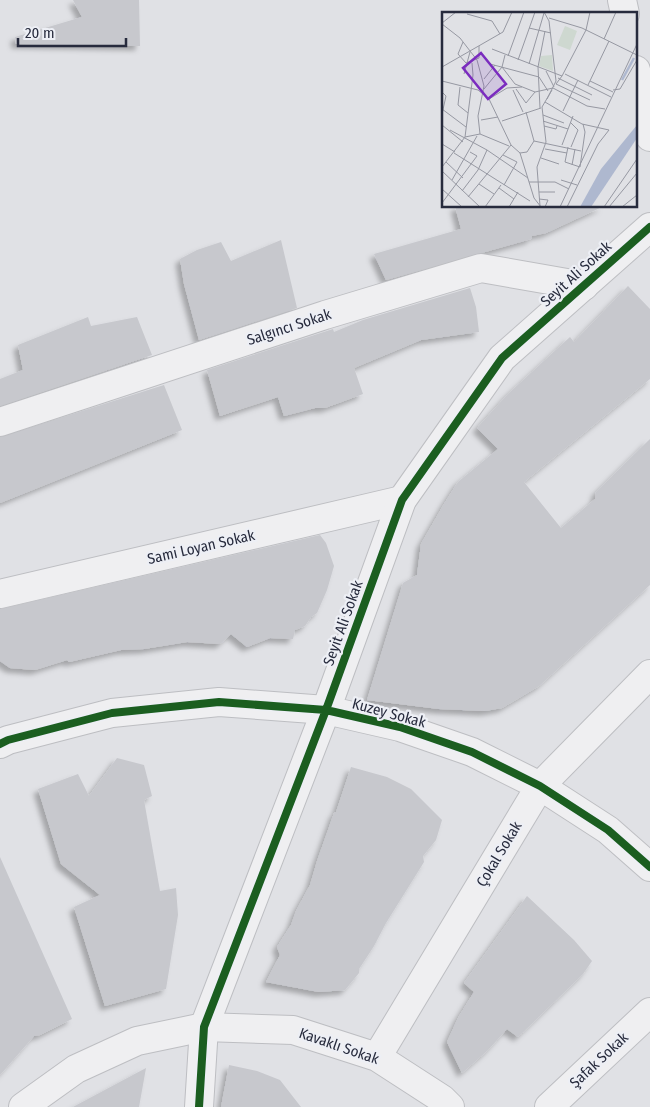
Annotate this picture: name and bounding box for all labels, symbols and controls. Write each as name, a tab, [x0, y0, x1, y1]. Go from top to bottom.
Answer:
inset map	[442, 12, 638, 208]
scale bar	[18, 15, 125, 47]
text: 20 m	[25, 24, 55, 42]
street label: Seyit Ali Sokak	[537, 237, 615, 311]
street label: Salgıncı Sokak	[245, 305, 333, 349]
street label: Sami Loyan Sokak	[146, 526, 256, 568]
street label: Seyit Ali Sokak	[319, 578, 367, 668]
street label: Kuzey Sokak	[350, 695, 428, 731]
street label: Çokal Sokak	[472, 818, 526, 890]
street label: Kavaklı Sokak	[297, 1024, 381, 1068]
street label: Şafak Sokak	[566, 1028, 632, 1092]

